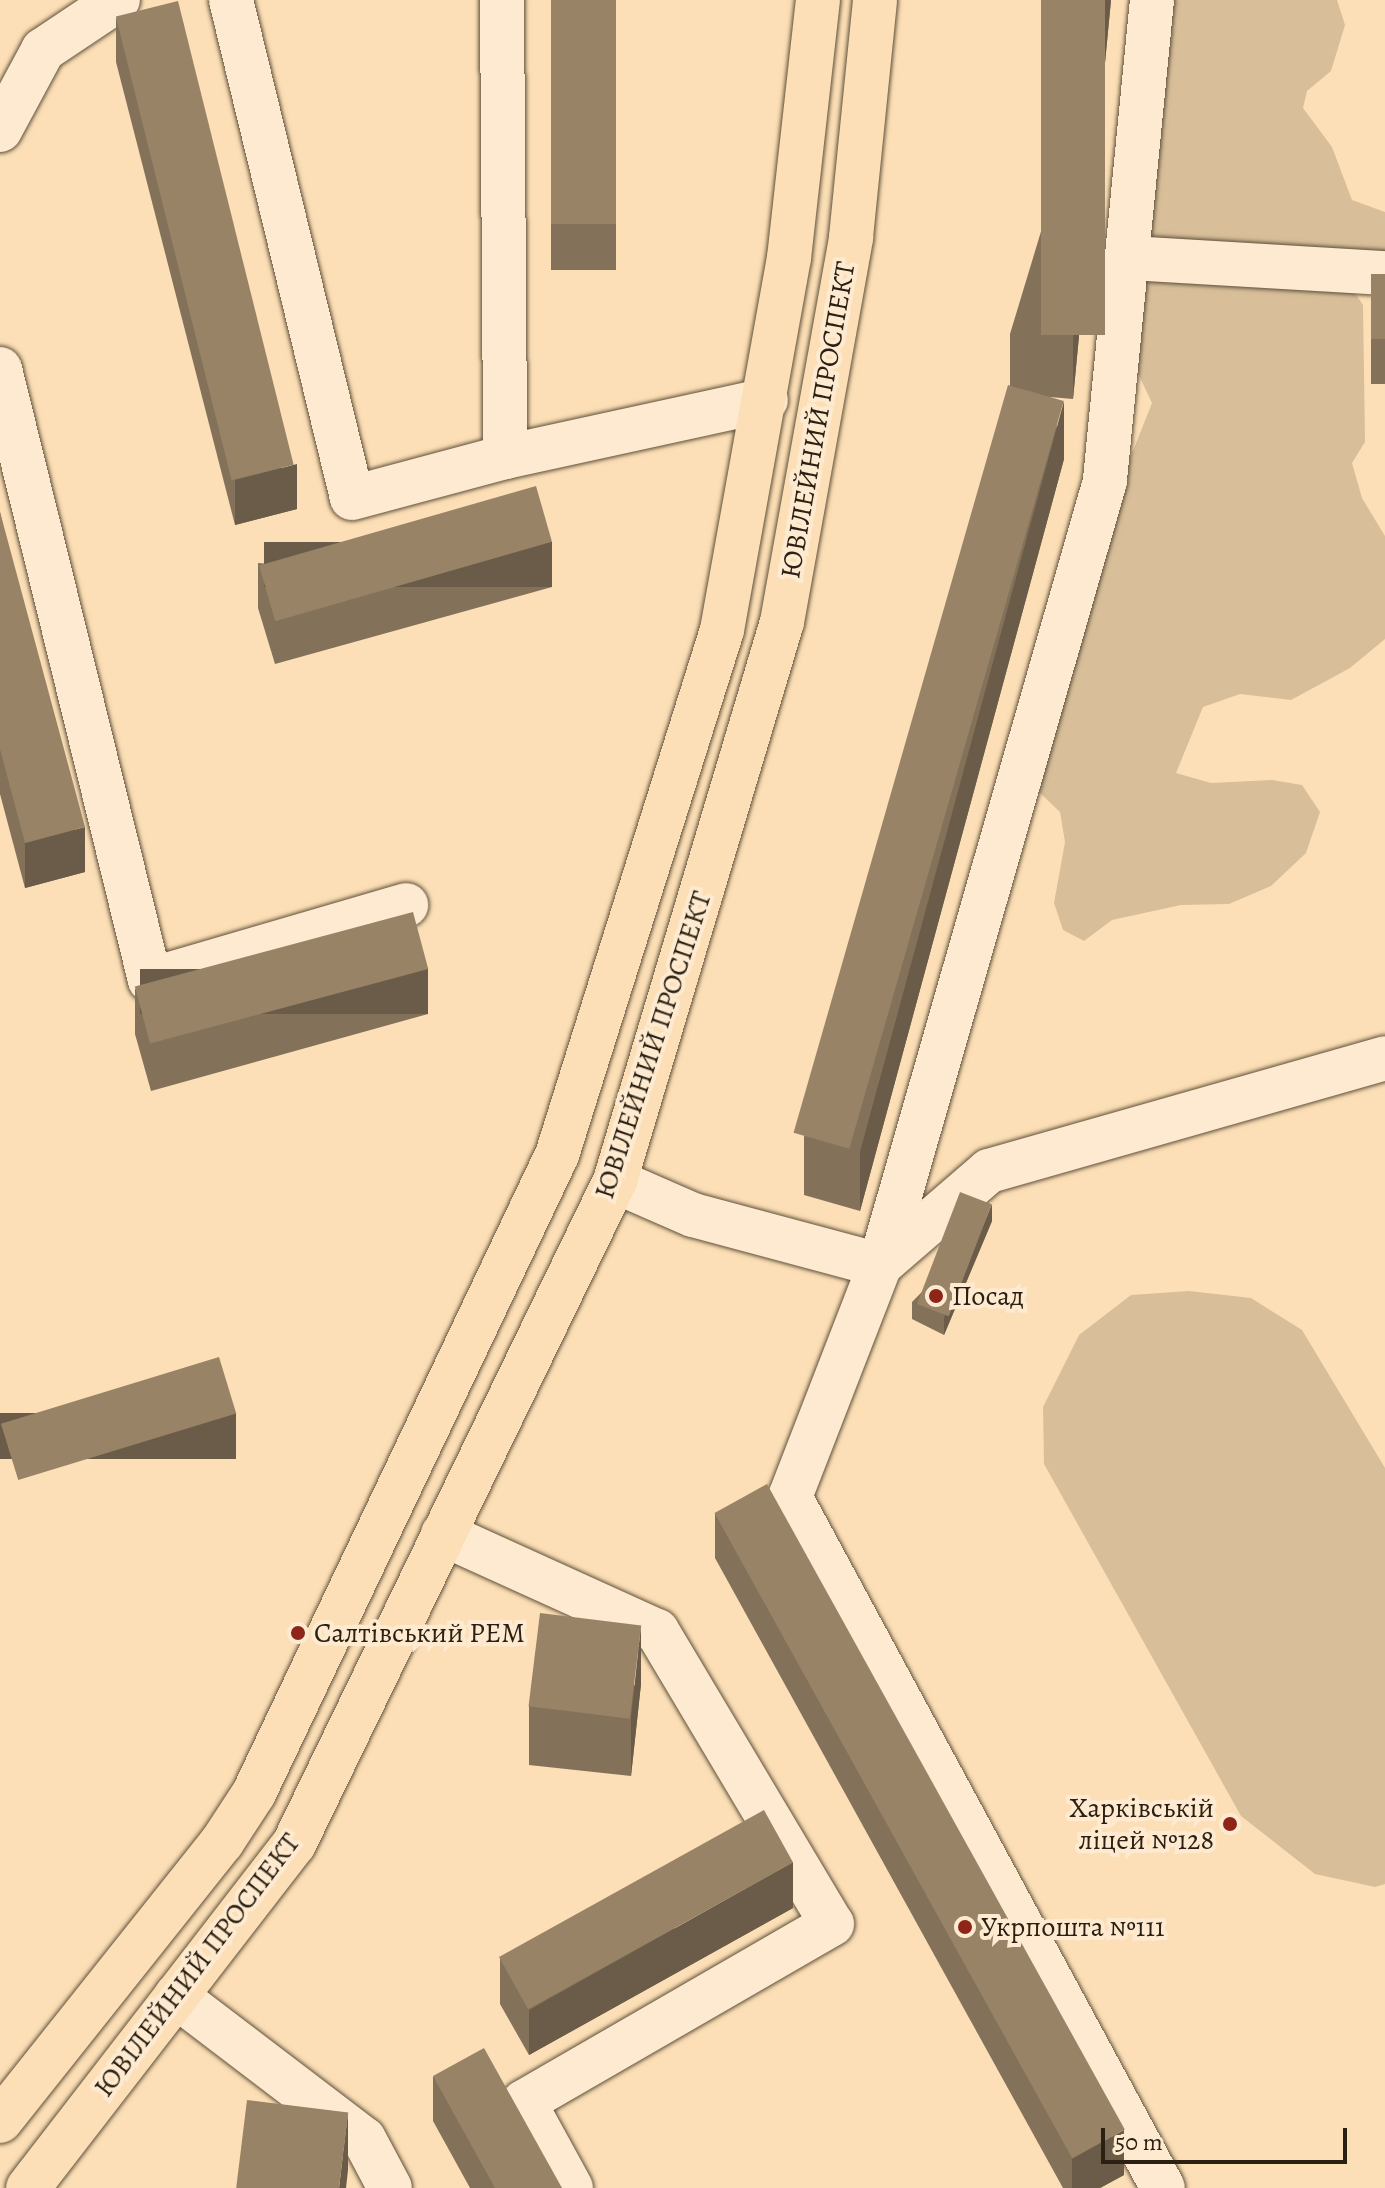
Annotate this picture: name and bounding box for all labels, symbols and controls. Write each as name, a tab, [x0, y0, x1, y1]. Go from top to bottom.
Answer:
street label: ЮВІЛЕЙНИЙ ПРОСПЕКТ	[774, 259, 862, 581]
street label: ЮВІЛЕЙНИЙ ПРОСПЕКТ	[587, 887, 719, 1203]
place label: Посад	[952, 1279, 1024, 1313]
marker: Посад	[927, 1287, 945, 1305]
place label: Салтівський РЕМ	[314, 1616, 525, 1650]
marker: Салтівський РЕМ	[289, 1624, 307, 1642]
place label: Харківській ліцей №128	[1069, 1791, 1214, 1857]
marker: Харківській ліцей №128	[1221, 1815, 1239, 1833]
street label: ЮВІЛЕЙНИЙ ПРОСПЕКТ	[87, 1827, 307, 2103]
place label: Укрпошта №111	[981, 1910, 1165, 1944]
marker: Укрпошта №111	[956, 1918, 974, 1936]
scale bar	[1105, 2112, 1351, 2162]
text: 50 m	[1115, 2126, 1163, 2158]

